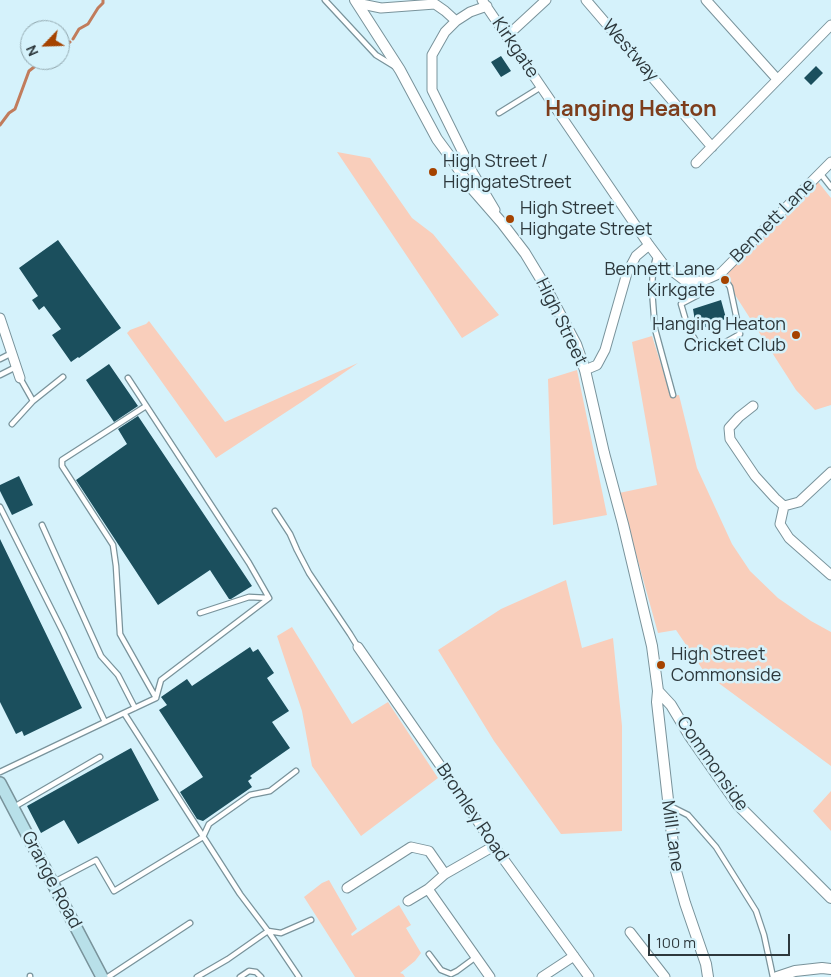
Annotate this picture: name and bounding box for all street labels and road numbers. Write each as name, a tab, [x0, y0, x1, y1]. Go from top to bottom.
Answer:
street label: Kirkgate	[487, 14, 543, 82]
street label: Westway	[597, 16, 663, 86]
street label: Bennett Lane	[726, 174, 820, 268]
street label: High Street	[531, 275, 591, 369]
street label: Commonside	[672, 713, 752, 815]
street label: Bromley Road	[431, 760, 513, 866]
street label: Mill Lane	[656, 799, 688, 873]
street label: Grange Road	[16, 828, 86, 932]

